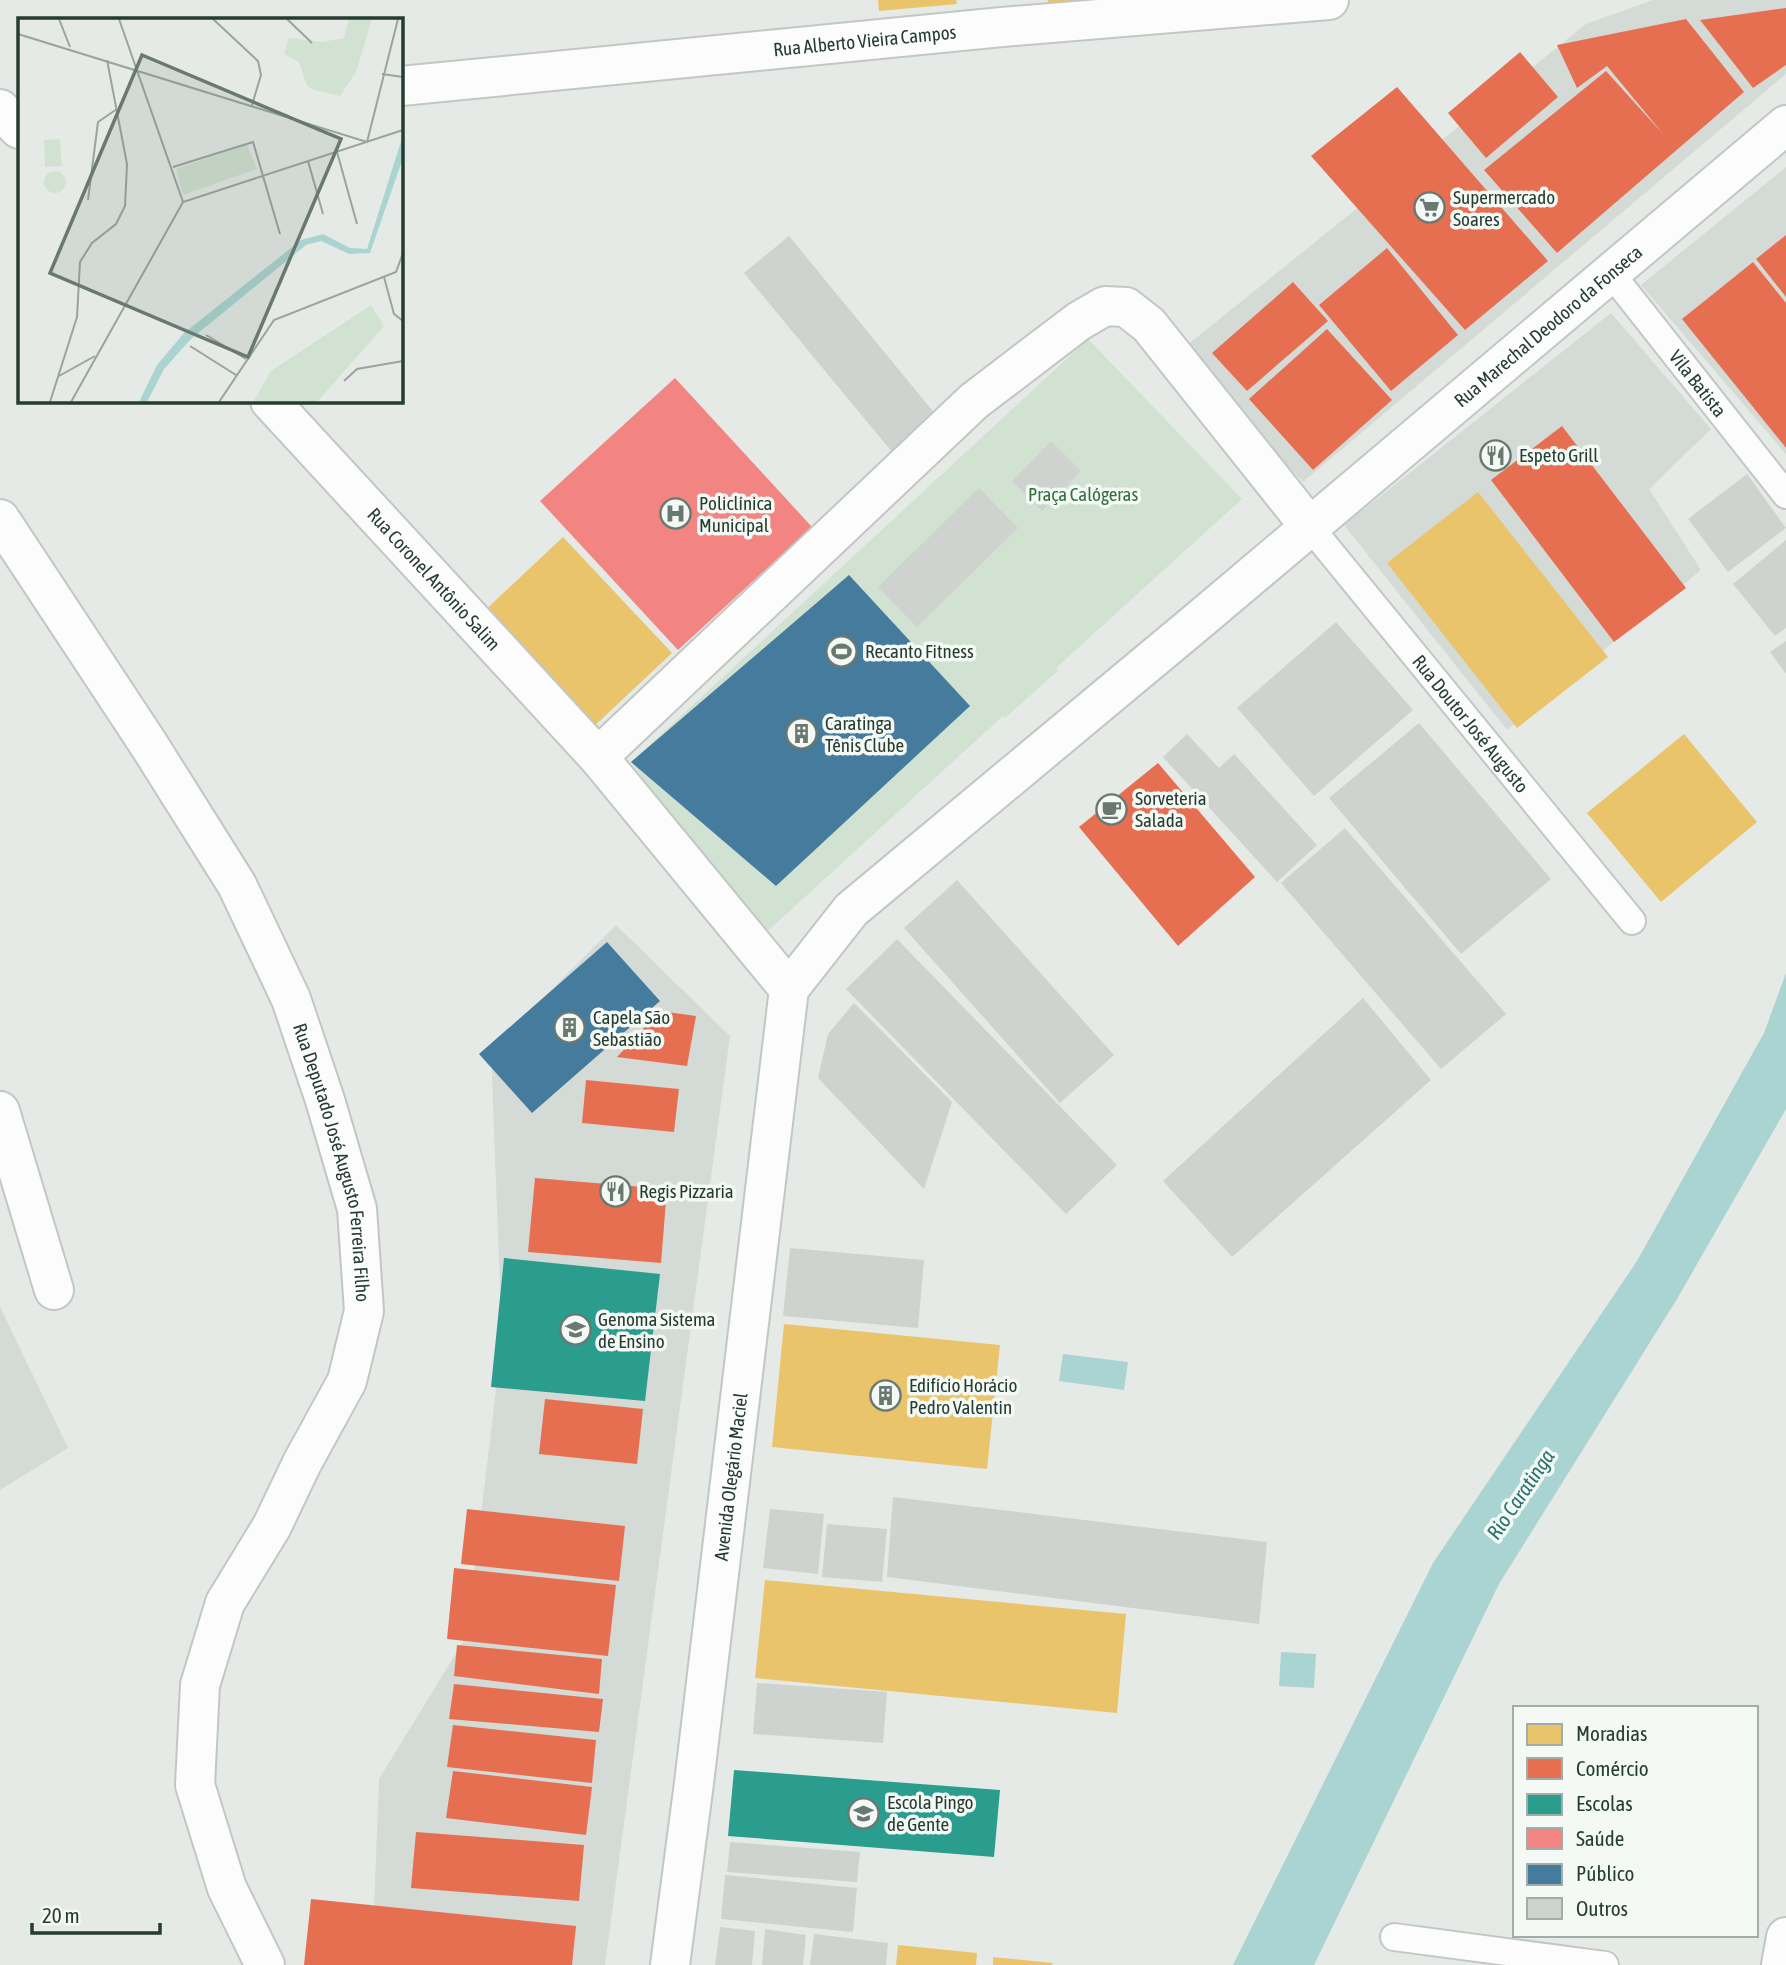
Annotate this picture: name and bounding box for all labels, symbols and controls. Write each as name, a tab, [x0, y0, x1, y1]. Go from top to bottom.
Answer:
inset map	[18, 18, 402, 402]
street label: Rua Alberto Vieira Campos	[772, 21, 957, 60]
place label: Supermercado Soares	[1453, 186, 1555, 230]
supermarket icon: Supermercado Soares	[1413, 191, 1447, 225]
street label: Rua Marechal Deodoro da Fonseca	[1450, 240, 1646, 411]
street label: Vila Batista	[1665, 346, 1731, 421]
restaurant icon: Espeto Grill	[1479, 438, 1513, 472]
place label: Espeto Grill	[1519, 444, 1598, 466]
park label: Praça Calógeras	[1028, 483, 1138, 505]
place label: Policlínica Municipal	[699, 492, 772, 536]
hospital icon: Policlínica Municipal	[659, 497, 693, 531]
street label: Rua Coronel Antônio Salim	[363, 503, 505, 655]
sports icon: Recanto Fitness	[825, 634, 859, 668]
place label: Recanto Fitness	[865, 640, 974, 662]
street label: Rua Doutor José Augusto	[1408, 650, 1533, 797]
place label: Caratinga Tênis Clube	[825, 712, 904, 756]
building icon: Caratinga Tênis Clube	[785, 717, 819, 751]
place label: Sorveteria Salada	[1135, 787, 1207, 831]
cafe icon: Sorveteria Salada	[1095, 792, 1129, 826]
place label: Capela São Sebastião	[593, 1006, 670, 1050]
building icon: Capela São Sebastião	[553, 1011, 587, 1045]
street label: Rua Deputado José Augusto Ferreira Filho	[289, 1020, 374, 1303]
restaurant icon: Regis Pizzaria	[599, 1174, 633, 1208]
place label: Regis Pizzaria	[639, 1180, 734, 1202]
place label: Genoma Sistema de Ensino	[598, 1308, 715, 1352]
school or university icon: Genoma Sistema de Ensino	[558, 1313, 592, 1347]
place label: Edifício Horácio Pedro Valentin	[909, 1374, 1017, 1418]
building icon: Edifício Horácio Pedro Valentin	[869, 1379, 903, 1413]
street label: Avenida Olegário Maciel	[710, 1391, 752, 1562]
water label: Rio Caratinga	[1481, 1444, 1559, 1543]
legend	[1513, 1706, 1758, 1937]
text: Moradias	[1576, 1721, 1647, 1745]
text: Comércio	[1576, 1756, 1649, 1780]
place label: Escola Pingo de Gente	[887, 1791, 974, 1835]
text: Escolas	[1576, 1791, 1633, 1815]
school or university icon: Escola Pingo de Gente	[847, 1796, 881, 1830]
text: Saúde	[1576, 1826, 1624, 1850]
text: Público	[1576, 1861, 1634, 1885]
scale bar	[32, 1892, 159, 1936]
text: Outros	[1576, 1896, 1628, 1920]
text: 20 m	[42, 1903, 80, 1927]

